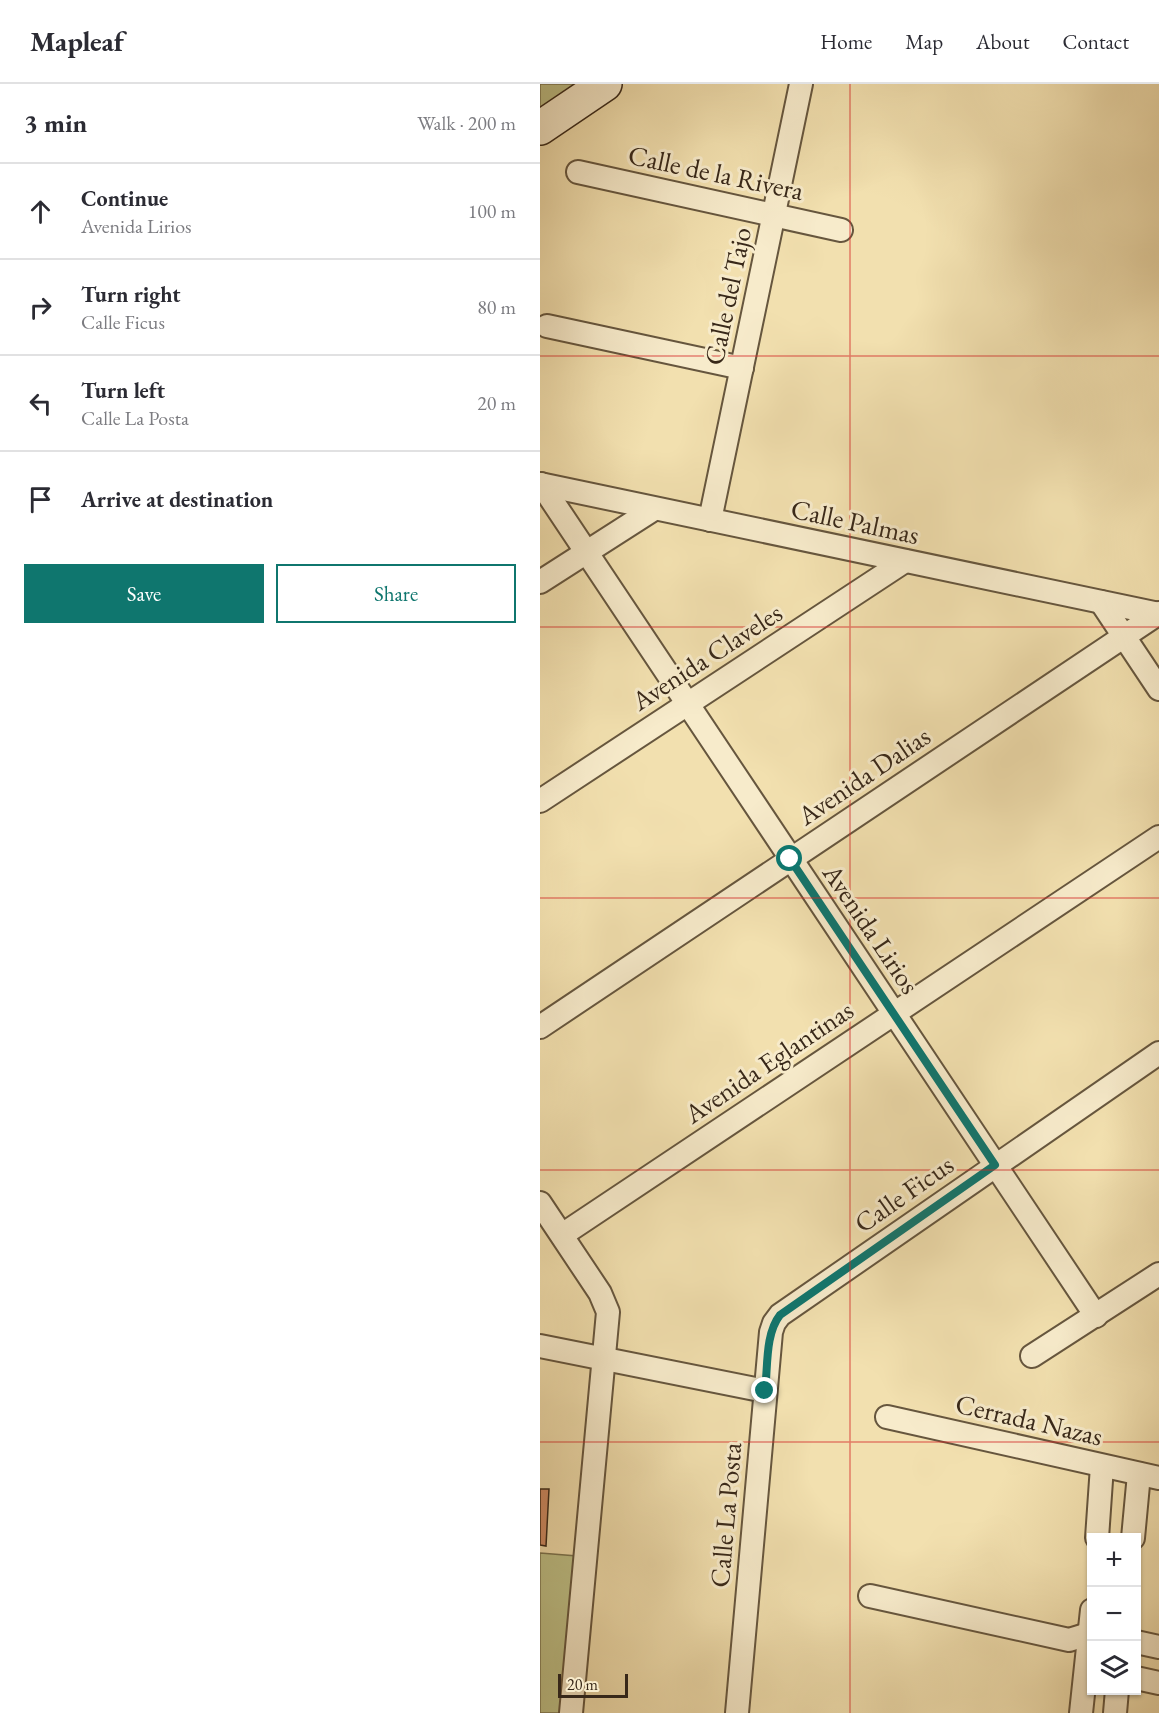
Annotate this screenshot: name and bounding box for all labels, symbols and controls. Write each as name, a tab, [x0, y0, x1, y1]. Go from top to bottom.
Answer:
text: Mapleaf	[30, 23, 124, 59]
text: Home	[820, 28, 872, 55]
text: Map	[905, 28, 943, 55]
text: About	[976, 28, 1029, 55]
text: Contact	[1062, 28, 1129, 55]
text: 3 min	[24, 106, 87, 140]
text: Walk · 200 m	[417, 110, 516, 136]
street label: Calle de la Rivera	[625, 137, 807, 208]
text: Continue	[81, 184, 168, 213]
icon: ahead	[24, 195, 57, 228]
text: 100 m	[468, 198, 516, 224]
text: Avenida Lirios	[81, 213, 192, 239]
street label: Calle del Tajo	[696, 224, 759, 368]
text: Turn right	[81, 280, 180, 309]
icon: right	[24, 291, 57, 324]
text: 80 m	[477, 294, 516, 320]
text: Calle Ficus	[81, 309, 165, 335]
text: Turn left	[81, 376, 165, 405]
icon: left	[24, 387, 57, 420]
text: 20 m	[477, 390, 516, 416]
text: Calle La Posta	[81, 405, 189, 431]
icon: arrive	[24, 483, 57, 516]
text: Arrive at destination	[81, 485, 273, 514]
street label: Calle Palmas	[788, 491, 922, 552]
button: Save	[24, 564, 264, 623]
button: Share	[276, 564, 516, 623]
street label: Avenida Claveles	[624, 595, 789, 719]
street label: Avenida Dalias	[790, 718, 937, 833]
route start	[776, 845, 802, 871]
street label: Avenida Lirios	[815, 856, 928, 1000]
street label: Avenida Eglantinas	[677, 992, 860, 1132]
street label: Calle Ficus	[847, 1147, 960, 1240]
route end	[751, 1377, 777, 1403]
street label: Cerrada Nazas	[952, 1386, 1106, 1453]
street label: Calle La Posta	[702, 1441, 749, 1589]
map controls	[1087, 1533, 1141, 1695]
button: +	[1087, 1533, 1141, 1587]
button: −	[1087, 1587, 1141, 1641]
button: layers	[1087, 1641, 1141, 1695]
scale bar	[558, 1671, 628, 1698]
text: 20 m	[567, 1674, 598, 1695]

